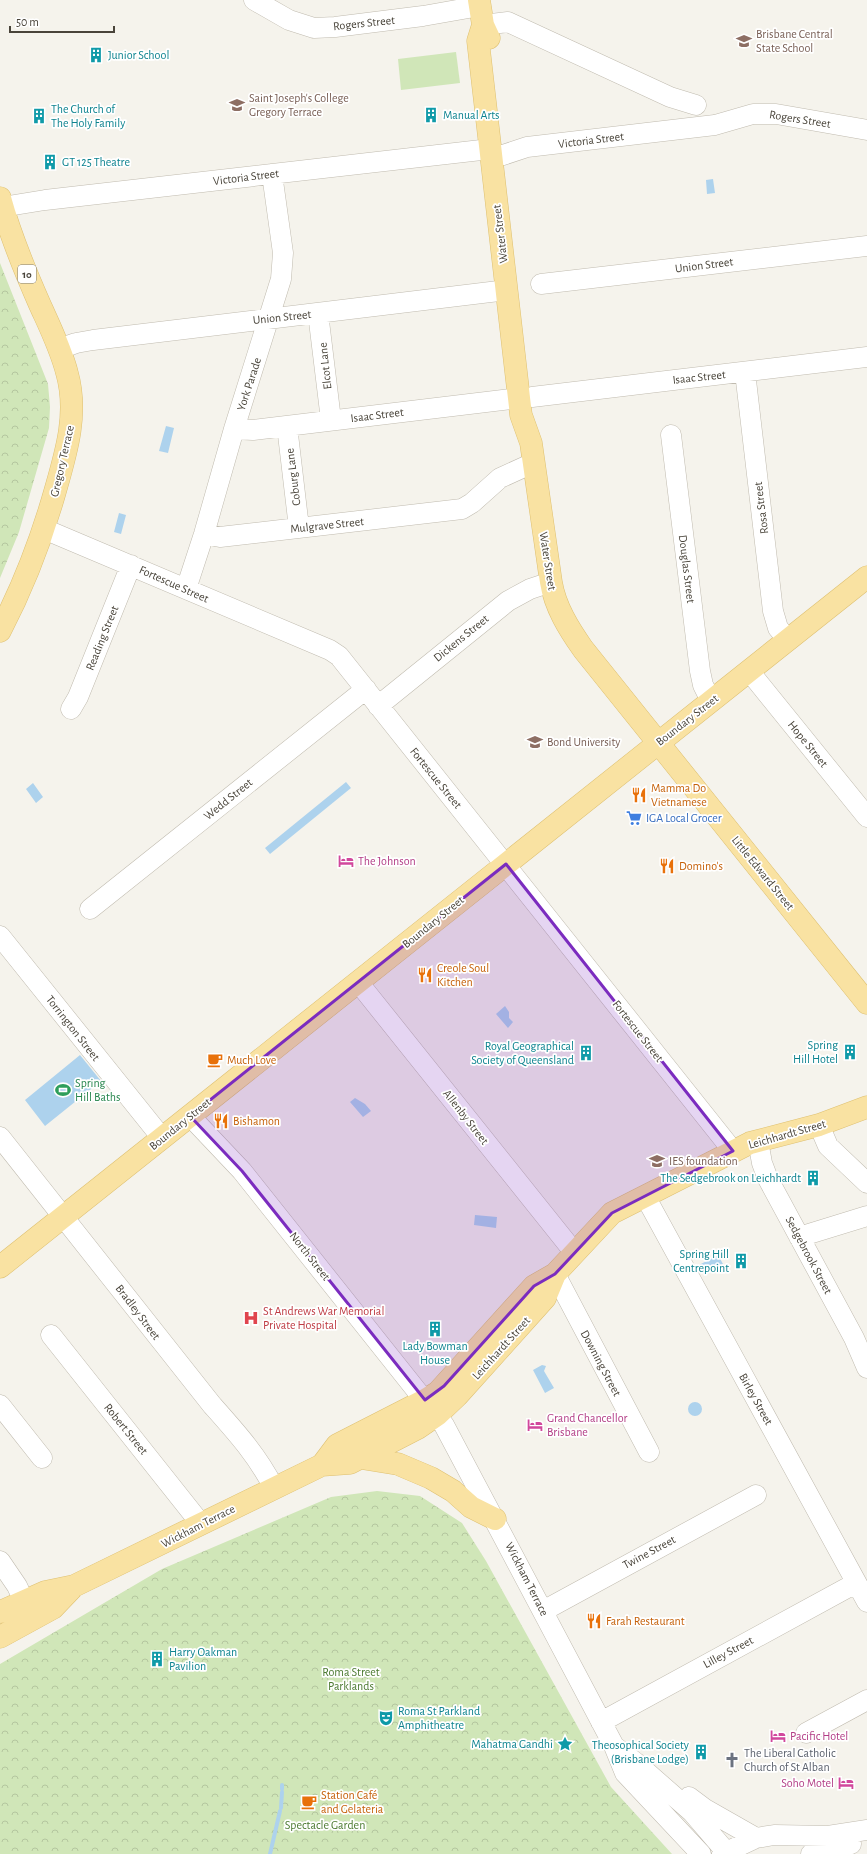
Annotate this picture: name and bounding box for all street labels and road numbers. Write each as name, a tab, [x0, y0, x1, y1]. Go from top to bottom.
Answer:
street label: Rogers Street	[333, 14, 396, 32]
street label: Rogers Street	[768, 108, 832, 130]
street label: Victoria Street	[557, 130, 625, 150]
street label: Victoria Street	[212, 167, 280, 187]
street label: Water Street	[490, 204, 510, 264]
street label: Union Street	[674, 255, 734, 275]
road number: 10	[18, 265, 36, 283]
street label: Union Street	[252, 308, 312, 326]
street label: Elcot Lane	[317, 342, 333, 390]
street label: York Parade	[235, 356, 263, 412]
street label: Isaac Street	[672, 368, 726, 386]
street label: Isaac Street	[350, 406, 404, 424]
street label: Gregory Terrace	[48, 424, 77, 498]
street label: Coburg Lane	[284, 448, 302, 506]
street label: Rosa Street	[752, 481, 770, 535]
street label: Mulgrave Street	[290, 515, 365, 535]
street label: Water Street	[537, 531, 559, 591]
street label: Douglas Street	[677, 534, 697, 604]
street label: Fortescue Street	[138, 563, 211, 605]
street label: Reading Street	[84, 604, 120, 672]
street label: Dickens Street	[431, 612, 491, 664]
street label: Boundary Street	[654, 692, 721, 749]
street label: Hope Street	[786, 719, 830, 770]
street label: Fortescue Street	[408, 745, 464, 811]
street label: Wedd Street	[202, 776, 255, 822]
street label: Little Edward Street	[730, 834, 797, 912]
street label: Boundary Street	[400, 893, 467, 951]
street label: Torrington Street	[44, 993, 102, 1063]
street label: Fortescue Street	[610, 998, 666, 1064]
street label: Allenby Street	[440, 1087, 491, 1147]
street label: Boundary Street	[147, 1095, 214, 1153]
street label: Leichhardt Street	[747, 1117, 827, 1151]
street label: Sedgebrook Street	[784, 1214, 835, 1296]
street label: North Street	[287, 1229, 333, 1283]
street label: Bradley Street	[113, 1282, 163, 1343]
street label: Leichhardt Street	[470, 1314, 532, 1382]
street label: Downing Street	[579, 1328, 623, 1398]
street label: Birley Street	[736, 1371, 775, 1428]
street label: Robert Street	[102, 1401, 150, 1457]
street label: Wickham Terrace	[159, 1502, 237, 1550]
street label: Twine Street	[621, 1533, 678, 1571]
street label: Wickham Terrace	[503, 1540, 551, 1618]
street label: Lilley Street	[701, 1634, 756, 1671]

